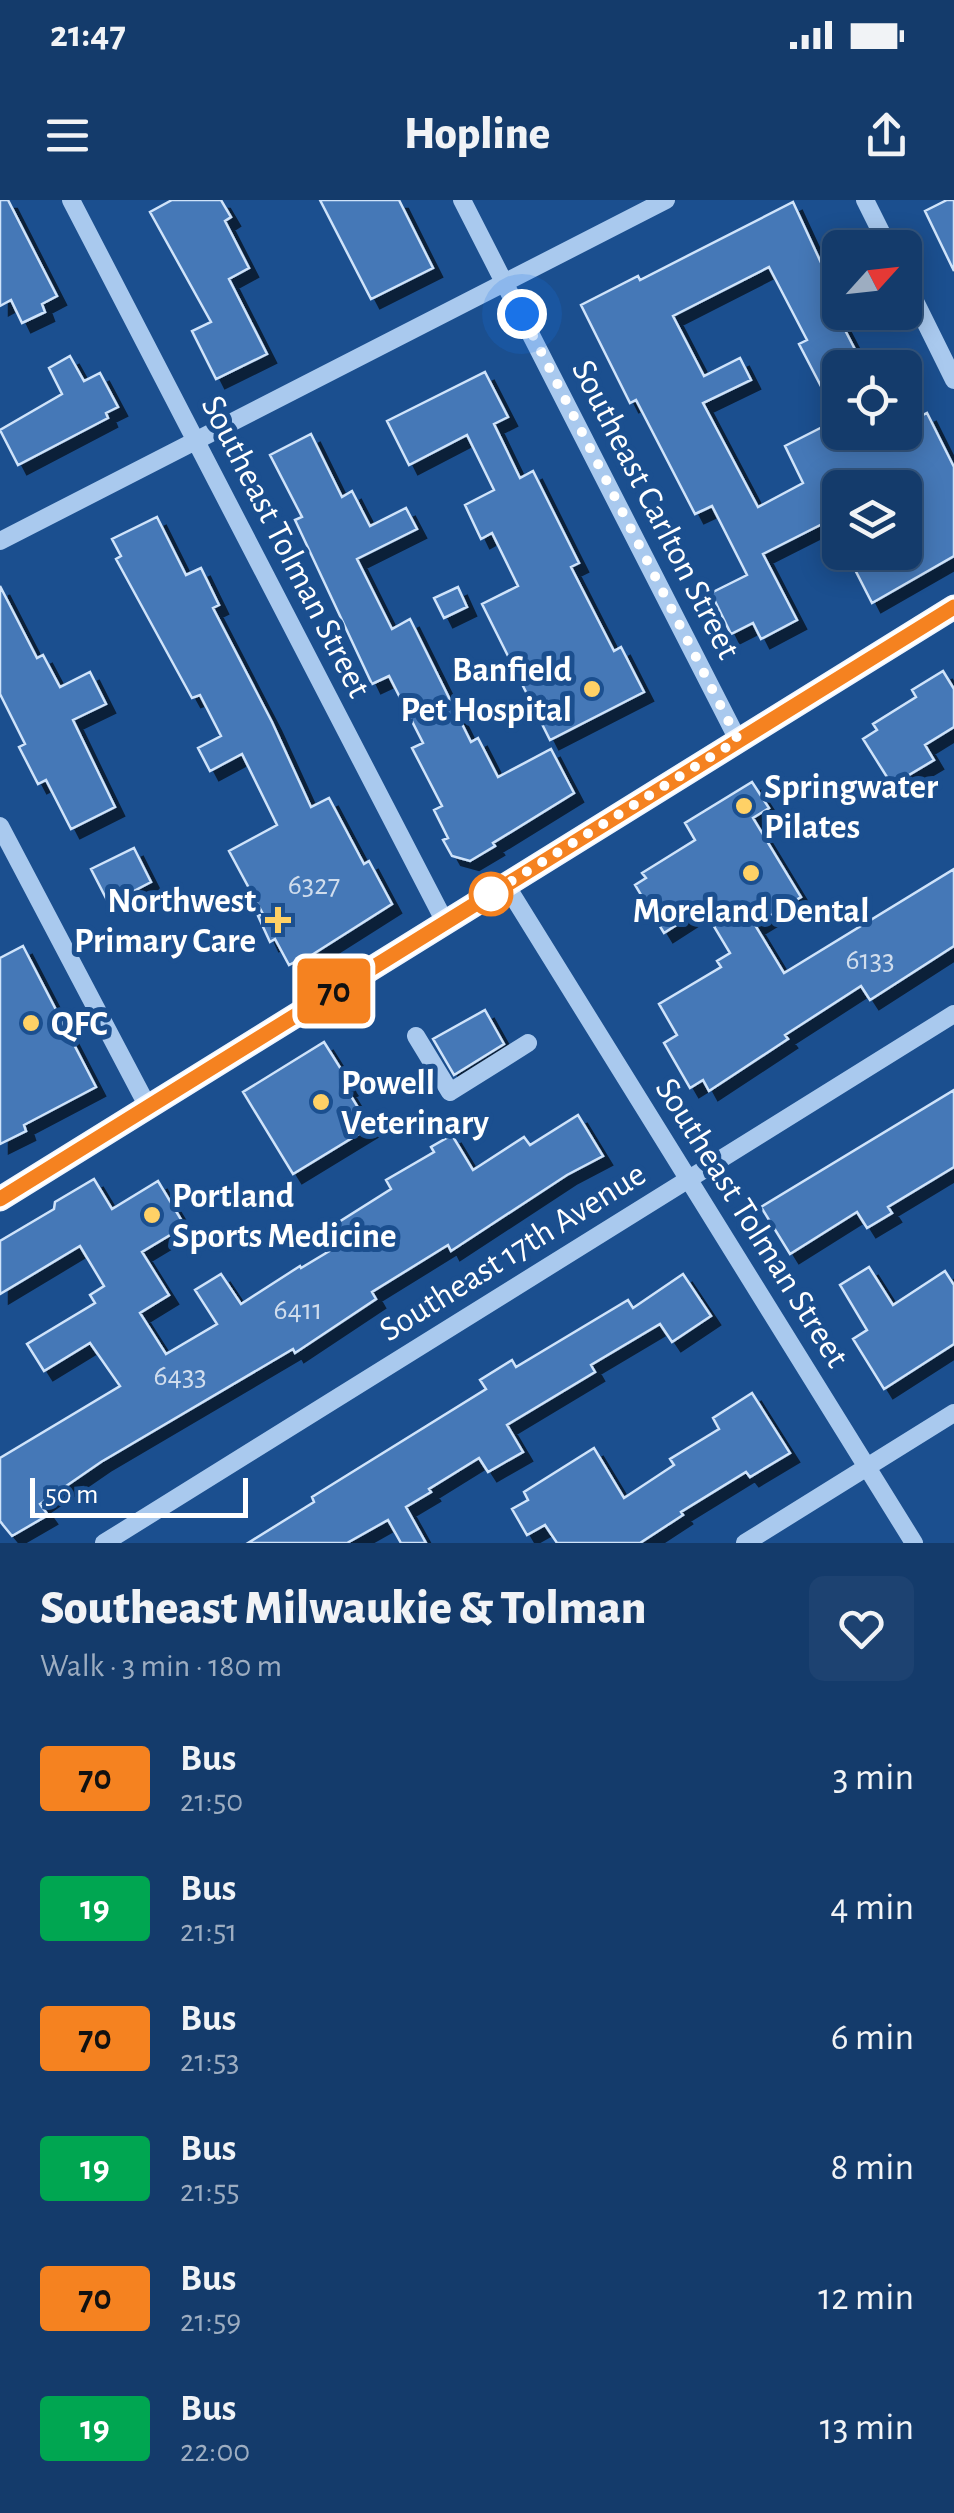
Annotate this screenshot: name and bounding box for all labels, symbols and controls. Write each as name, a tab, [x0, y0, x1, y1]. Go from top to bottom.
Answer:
text: 21:47	[50, 16, 126, 54]
icon: menu	[40, 108, 95, 163]
icon: share	[859, 108, 914, 163]
text: Hopline	[404, 112, 550, 157]
north arrow	[822, 230, 922, 330]
map controls	[822, 230, 922, 570]
your location	[497, 289, 547, 339]
button: locate	[822, 350, 922, 450]
street label: Southeast Carlton Street	[565, 355, 746, 665]
street label: Southeast Tolman Street	[194, 390, 377, 703]
button: layers	[822, 470, 922, 570]
place label: Banfield Pet Hospital	[401, 653, 572, 728]
marker: Banfield Pet Hospital	[581, 678, 603, 700]
place label: Springwater Pilates	[764, 770, 938, 845]
marker: Springwater Pilates	[733, 795, 755, 817]
marker: Moreland Dental	[740, 862, 762, 884]
house number: 6327	[288, 870, 340, 900]
unlabelled marker	[470, 873, 512, 915]
place label: Northwest Primary Care	[74, 884, 256, 959]
place label: Moreland Dental	[633, 894, 869, 929]
marker: Northwest Primary Care	[265, 907, 291, 933]
house number: 6133	[845, 945, 895, 975]
line badge: 70	[289, 958, 379, 1024]
text: 70	[317, 974, 351, 1009]
place label: QFC	[51, 1007, 108, 1042]
marker: QFC	[20, 1012, 42, 1034]
place label: Powell Veterinary	[341, 1066, 489, 1141]
street label: Southeast Tolman Street	[649, 1072, 855, 1373]
marker: Powell Veterinary	[310, 1091, 332, 1113]
street label: Southeast 17th Avenue	[374, 1156, 652, 1348]
place label: Portland Sports Medicine	[172, 1179, 397, 1254]
marker: Portland Sports Medicine	[141, 1204, 163, 1226]
house number: 6411	[273, 1295, 323, 1325]
house number: 6433	[153, 1361, 207, 1391]
scale bar	[30, 1473, 248, 1518]
text: 50 m	[45, 1481, 99, 1509]
button: heart	[809, 1576, 914, 1681]
text: Southeast Milwaukie & Tolman	[40, 1585, 646, 1633]
text: Walk · 3 min · 180 m	[40, 1650, 282, 1682]
text: Bus	[180, 1740, 236, 1778]
text: 3 min	[833, 1759, 914, 1797]
text: 70	[78, 1761, 112, 1796]
text: 21:50	[180, 1785, 243, 1817]
text: Bus	[180, 1870, 236, 1908]
text: 4 min	[830, 1889, 914, 1927]
text: 19	[80, 1891, 110, 1926]
text: 21:51	[180, 1915, 237, 1947]
text: Bus	[180, 2000, 236, 2038]
text: 6 min	[831, 2019, 914, 2057]
text: 70	[78, 2021, 112, 2056]
text: 21:53	[180, 2045, 239, 2077]
text: Bus	[180, 2130, 236, 2168]
text: 8 min	[831, 2149, 914, 2187]
text: 19	[80, 2151, 110, 2186]
text: 21:55	[180, 2175, 240, 2207]
text: Bus	[180, 2260, 236, 2298]
text: 12 min	[818, 2279, 914, 2317]
text: 70	[78, 2281, 112, 2316]
text: 21:59	[180, 2305, 241, 2337]
text: Bus	[180, 2390, 236, 2428]
text: 13 min	[820, 2409, 914, 2447]
text: 19	[80, 2411, 110, 2446]
text: 22:00	[180, 2435, 250, 2467]

